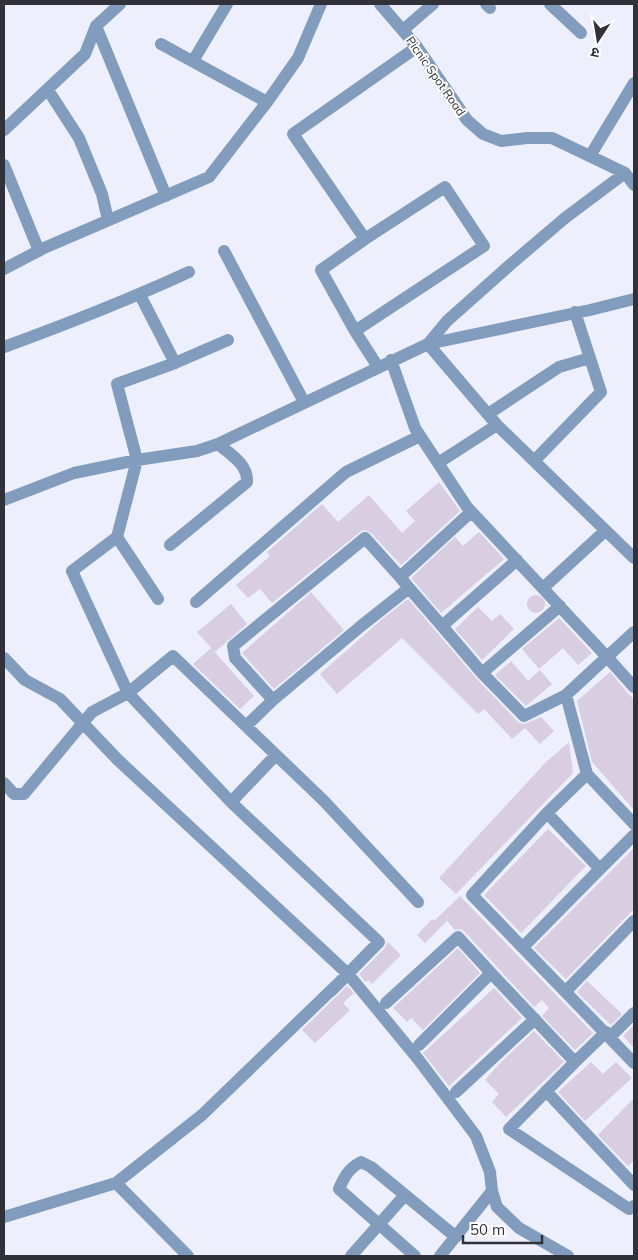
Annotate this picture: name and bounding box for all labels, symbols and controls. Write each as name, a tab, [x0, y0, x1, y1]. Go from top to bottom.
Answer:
north arrow	[573, 15, 623, 65]
street label: Picnic Spot Road	[403, 33, 469, 119]
text: उ	[589, 43, 601, 62]
scale bar	[463, 1212, 542, 1244]
text: 50 m	[470, 1220, 505, 1239]

